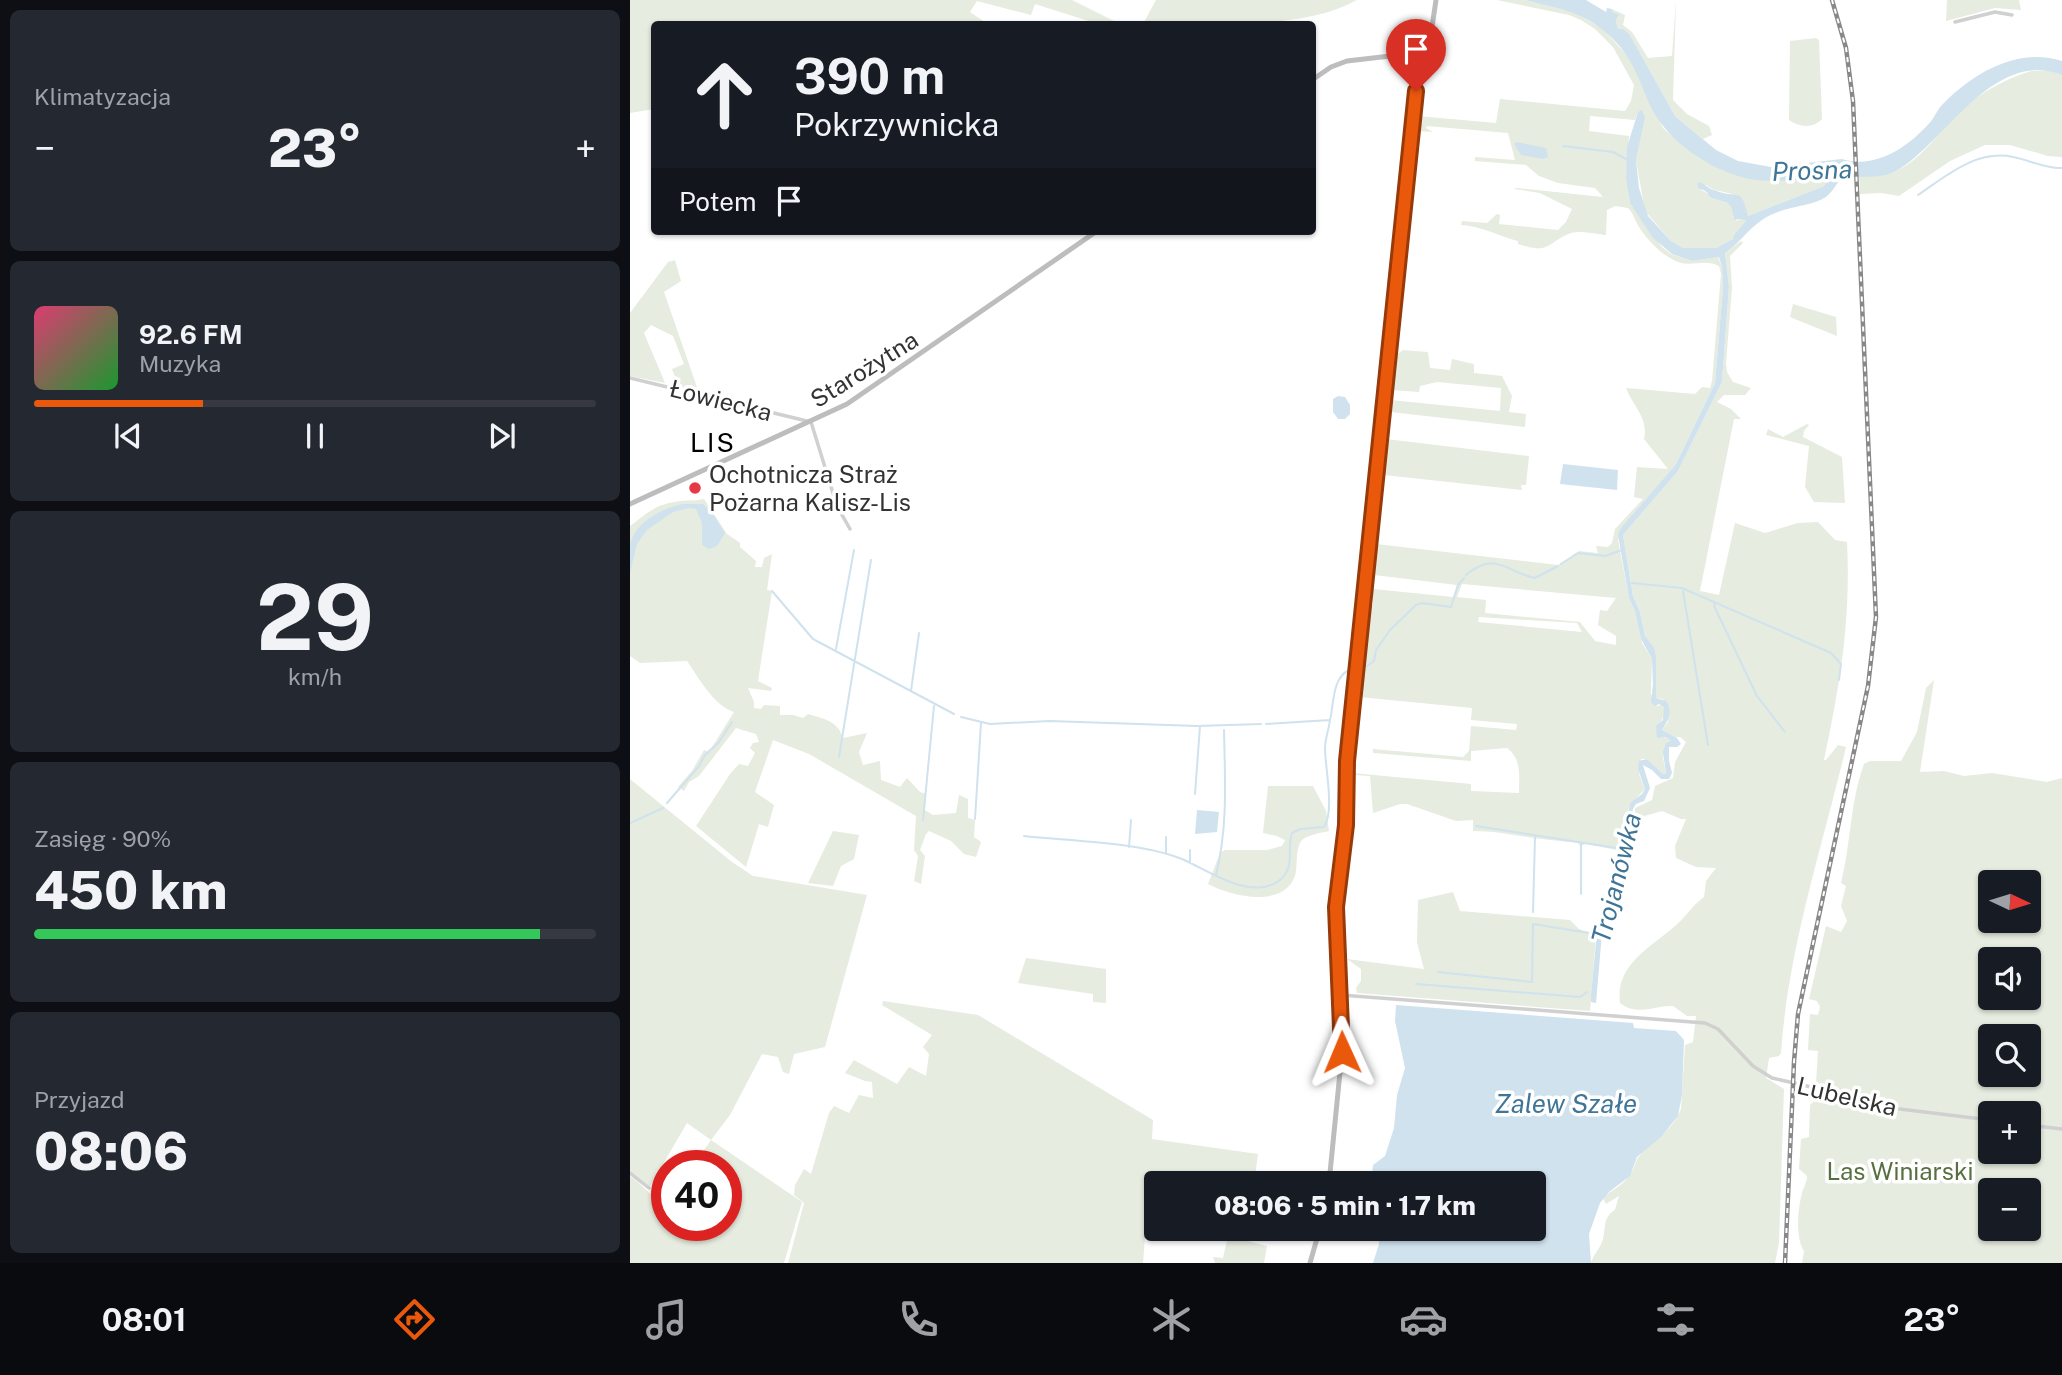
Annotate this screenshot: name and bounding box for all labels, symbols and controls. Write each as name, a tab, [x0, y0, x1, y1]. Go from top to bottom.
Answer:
pin	[1386, 19, 1446, 91]
icon: arrive	[1397, 30, 1435, 68]
text: 390 m	[794, 47, 945, 105]
icon: ahead	[679, 49, 770, 140]
text: Klimatyzacja	[34, 83, 171, 110]
text: Pokrzywnicka	[794, 106, 999, 143]
text: 23°	[268, 118, 362, 179]
text: −	[34, 126, 55, 171]
text: +	[575, 126, 596, 171]
water label: Prosna	[1771, 153, 1853, 187]
icon: arrive	[770, 182, 808, 220]
text: Potem	[679, 186, 756, 217]
text: 92.6 FM	[139, 319, 243, 350]
street label: Starożytna	[805, 325, 923, 413]
text: Muzyka	[139, 350, 221, 377]
street label: Łowiecka	[667, 374, 775, 426]
icon: previous	[109, 417, 147, 455]
icon: pause	[296, 417, 334, 455]
icon: next	[483, 417, 521, 455]
district label: LIS	[690, 427, 736, 458]
place label: Ochotnicza Straż Pożarna Kalisz-Lis	[709, 460, 911, 516]
marker: Ochotnicza Straż Pożarna Kalisz-Lis	[687, 480, 703, 496]
text: 29	[256, 564, 374, 670]
text: km/h	[288, 663, 342, 690]
water label: Trojanówka	[1585, 810, 1647, 946]
text: Zasięg · 90%	[34, 825, 171, 852]
text: 450 km	[34, 860, 228, 921]
north arrow	[1978, 870, 2040, 933]
map controls	[1978, 870, 2041, 1241]
button: sound	[1978, 947, 2041, 1010]
position arrow	[1305, 1015, 1379, 1089]
button: search	[1978, 1024, 2041, 1087]
street label: Lubelska	[1794, 1071, 1900, 1121]
text: Przyjazd	[34, 1086, 124, 1113]
water label: Zalew Szałe	[1495, 1088, 1637, 1119]
button: +	[1978, 1101, 2041, 1164]
text: 08:06	[34, 1121, 188, 1182]
speed limit sign: 40	[651, 1150, 742, 1241]
park label: Las Winiarski	[1827, 1157, 1973, 1185]
button: −	[1978, 1178, 2041, 1241]
text: 08:06 · 5 min · 1.7 km	[1214, 1190, 1476, 1221]
icon: directions	[390, 1295, 439, 1344]
icon: music	[642, 1295, 691, 1344]
icon: phone	[894, 1295, 943, 1344]
icon: climate	[1147, 1295, 1196, 1344]
icon: car	[1399, 1295, 1448, 1344]
icon: filters	[1651, 1295, 1700, 1344]
text: 08:01	[102, 1301, 187, 1338]
text: 23°	[1904, 1301, 1960, 1338]

